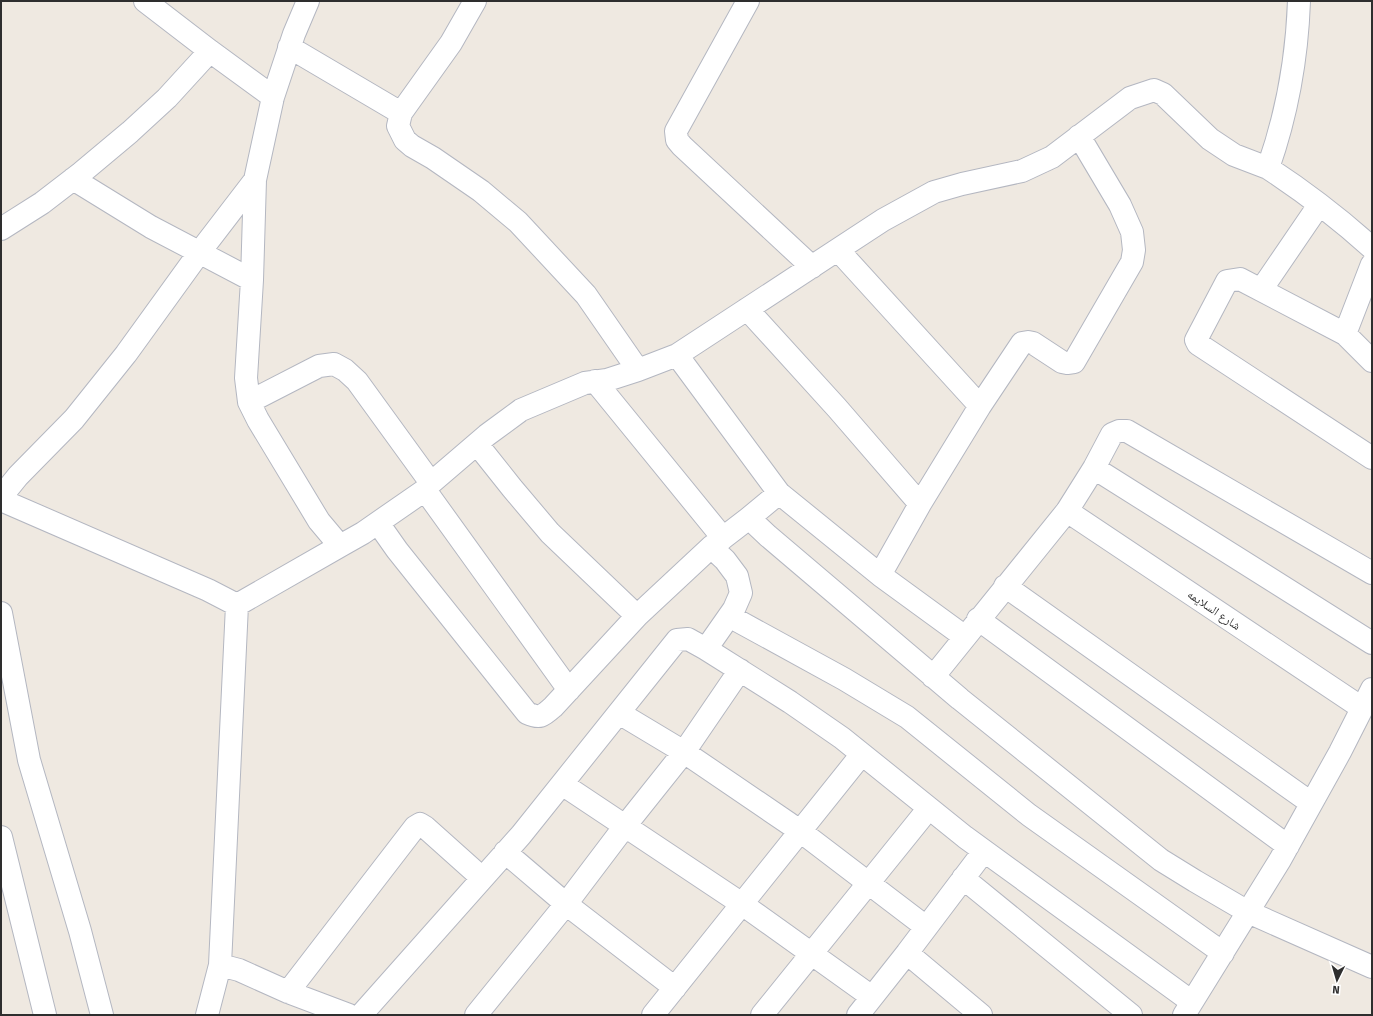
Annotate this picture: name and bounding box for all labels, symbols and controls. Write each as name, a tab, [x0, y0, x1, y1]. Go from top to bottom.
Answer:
street label: شارع السلايمه	[1184, 587, 1243, 634]
north arrow	[1317, 960, 1357, 1000]
text: N	[1332, 983, 1340, 996]

